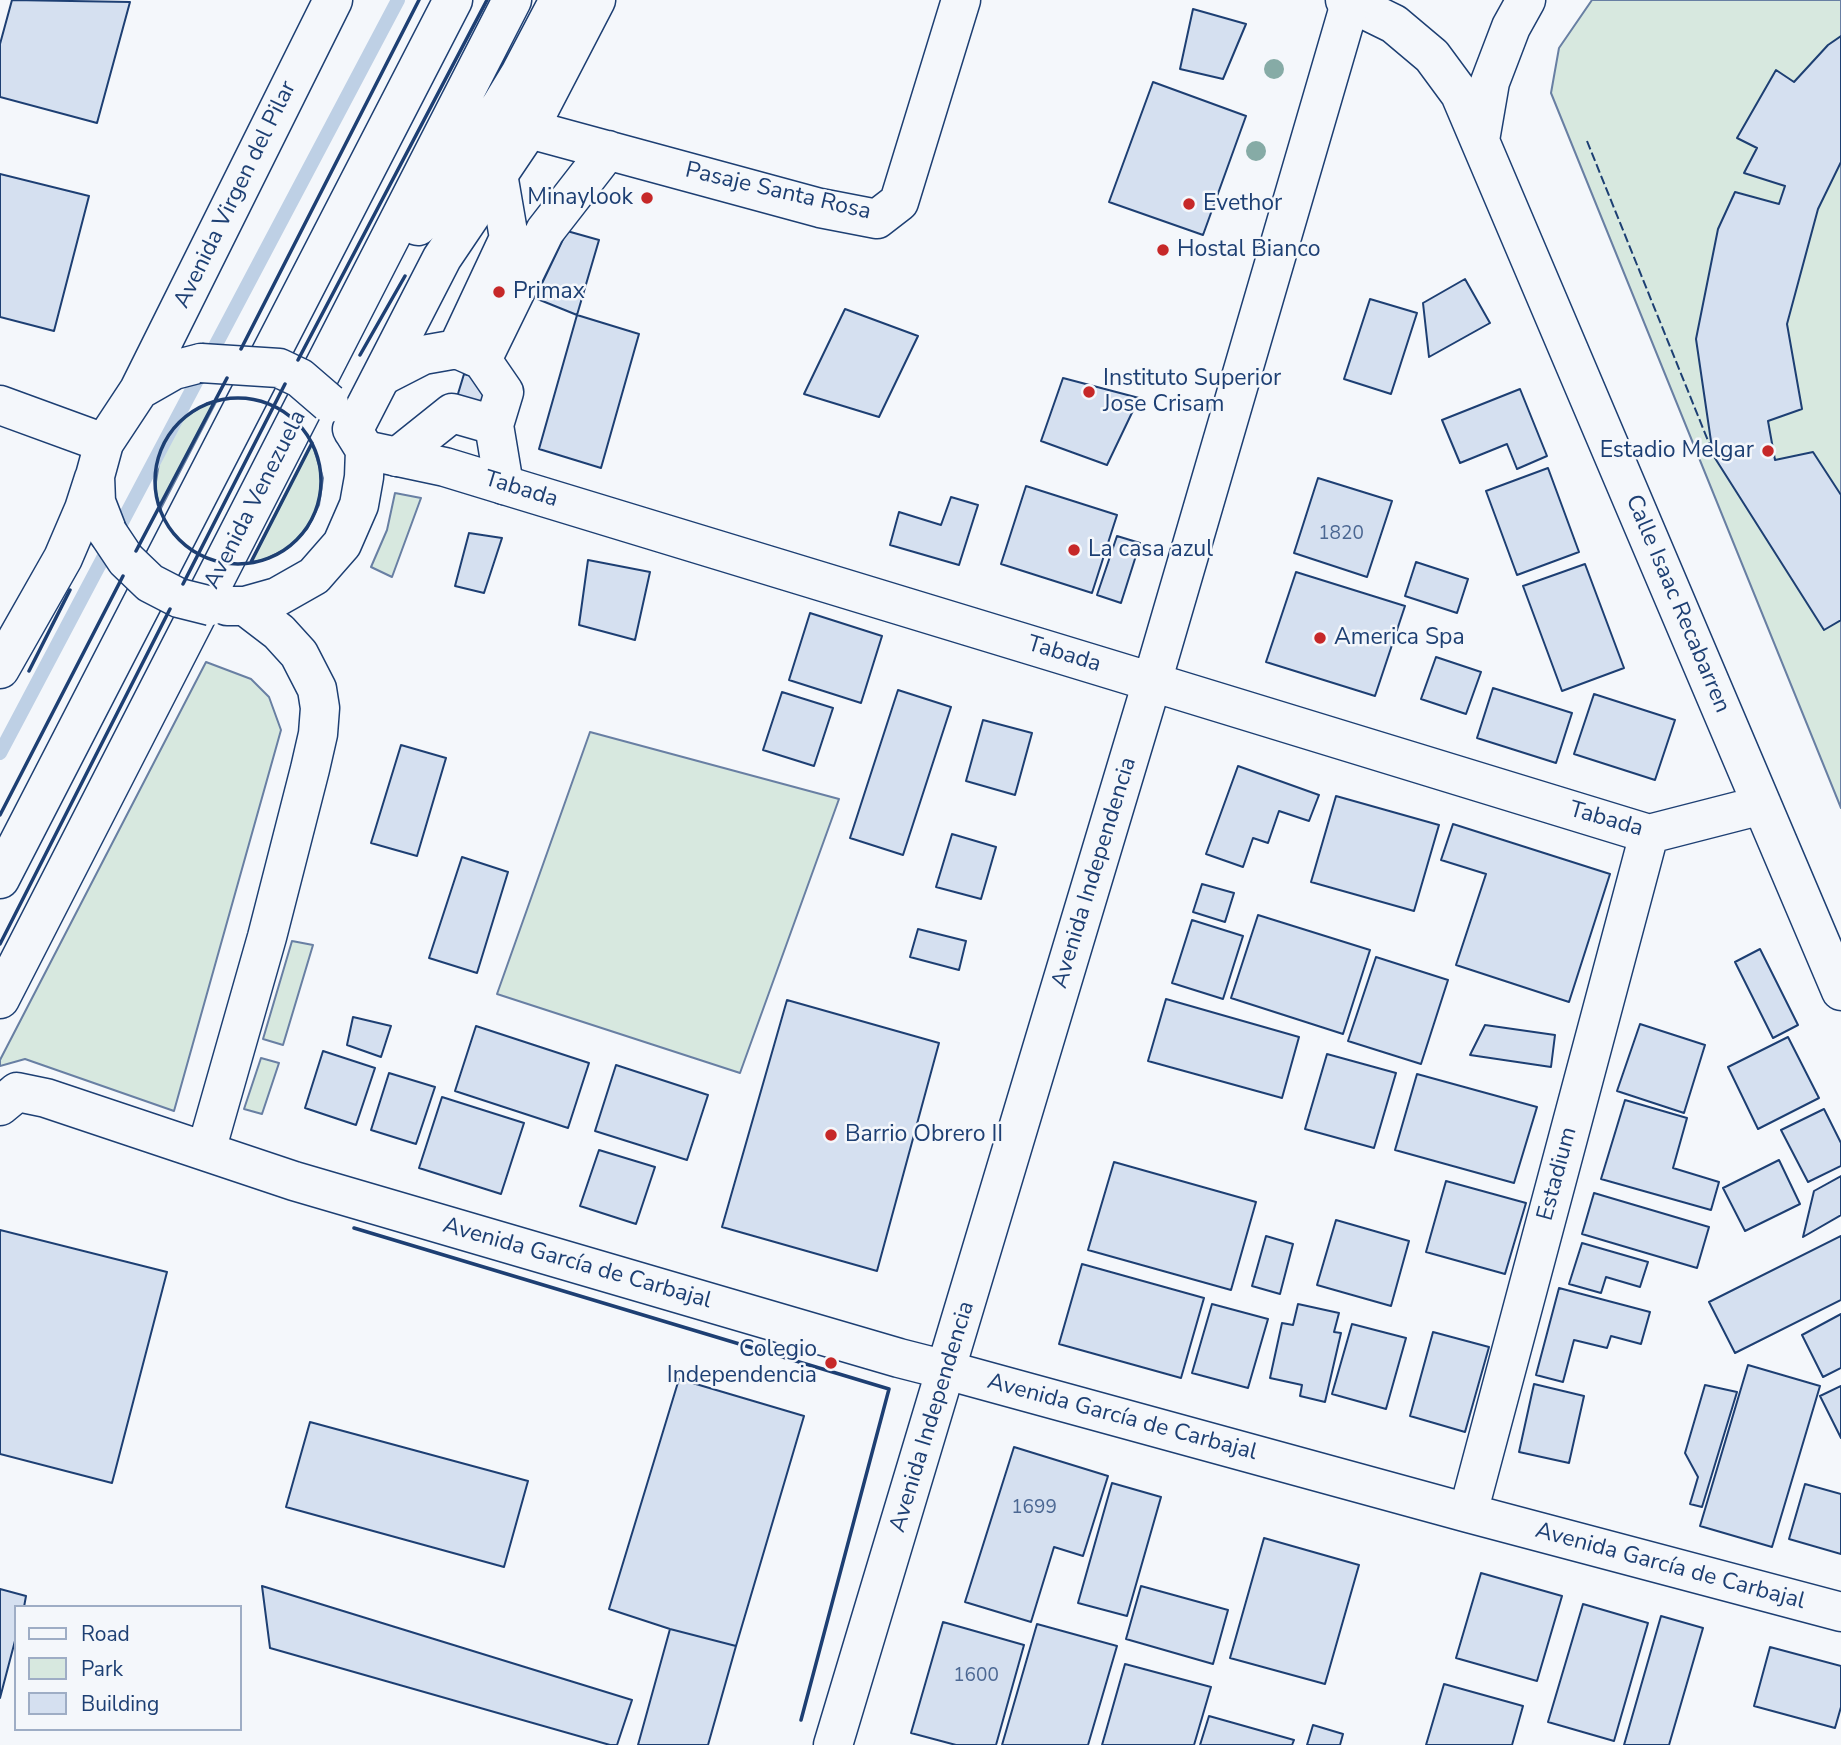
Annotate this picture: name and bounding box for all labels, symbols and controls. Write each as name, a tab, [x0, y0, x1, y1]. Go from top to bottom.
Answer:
street label: Avenida Virgen del Pilar	[169, 77, 303, 313]
street label: Pasaje Santa Rosa	[682, 157, 874, 227]
place label: Minaylook	[527, 184, 633, 212]
marker: Minaylook	[639, 190, 655, 206]
place label: Evethor	[1203, 190, 1282, 218]
marker: Evethor	[1181, 196, 1197, 212]
place label: Hostal Bianco	[1177, 236, 1321, 264]
marker: Hostal Bianco	[1155, 242, 1171, 258]
place label: Primax	[513, 278, 585, 306]
marker: Primax	[491, 284, 507, 300]
place label: Instituto Superior Jose Crisam	[1103, 365, 1281, 419]
marker: Instituto Superior Jose Crisam	[1081, 384, 1097, 400]
street label: Avenida Venezuela	[199, 406, 313, 594]
place label: Estadio Melgar	[1600, 437, 1754, 465]
marker: Estadio Melgar	[1760, 443, 1776, 459]
street label: Tabada	[481, 466, 561, 514]
street label: Calle Isaac Recabarren	[1619, 491, 1735, 717]
house number: 1820	[1318, 523, 1364, 545]
place label: La casa azul	[1088, 536, 1213, 564]
marker: La casa azul	[1066, 542, 1082, 558]
place label: America Spa	[1334, 624, 1465, 652]
marker: America Spa	[1312, 630, 1328, 646]
street label: Tabada	[1024, 631, 1104, 679]
street label: Avenida Independencia	[1047, 754, 1143, 992]
street label: Tabada	[1566, 796, 1646, 844]
place label: Barrio Obrero II	[845, 1121, 1003, 1149]
street label: Estadium	[1532, 1124, 1584, 1224]
marker: Barrio Obrero II	[823, 1127, 839, 1143]
street label: Avenida García de Carbajal	[440, 1212, 714, 1316]
street label: Avenida Independencia	[885, 1298, 981, 1536]
place label: Colegio Independencia	[667, 1336, 817, 1390]
marker: Colegio Independencia	[823, 1355, 839, 1371]
street label: Avenida García de Carbajal	[984, 1369, 1260, 1467]
house number: 1699	[1011, 1497, 1057, 1519]
street label: Avenida García de Carbajal	[1532, 1518, 1808, 1616]
legend	[14, 1605, 242, 1731]
text: Road	[81, 1620, 130, 1648]
text: Park	[81, 1655, 123, 1683]
house number: 1600	[953, 1665, 999, 1687]
text: Building	[81, 1690, 159, 1718]

